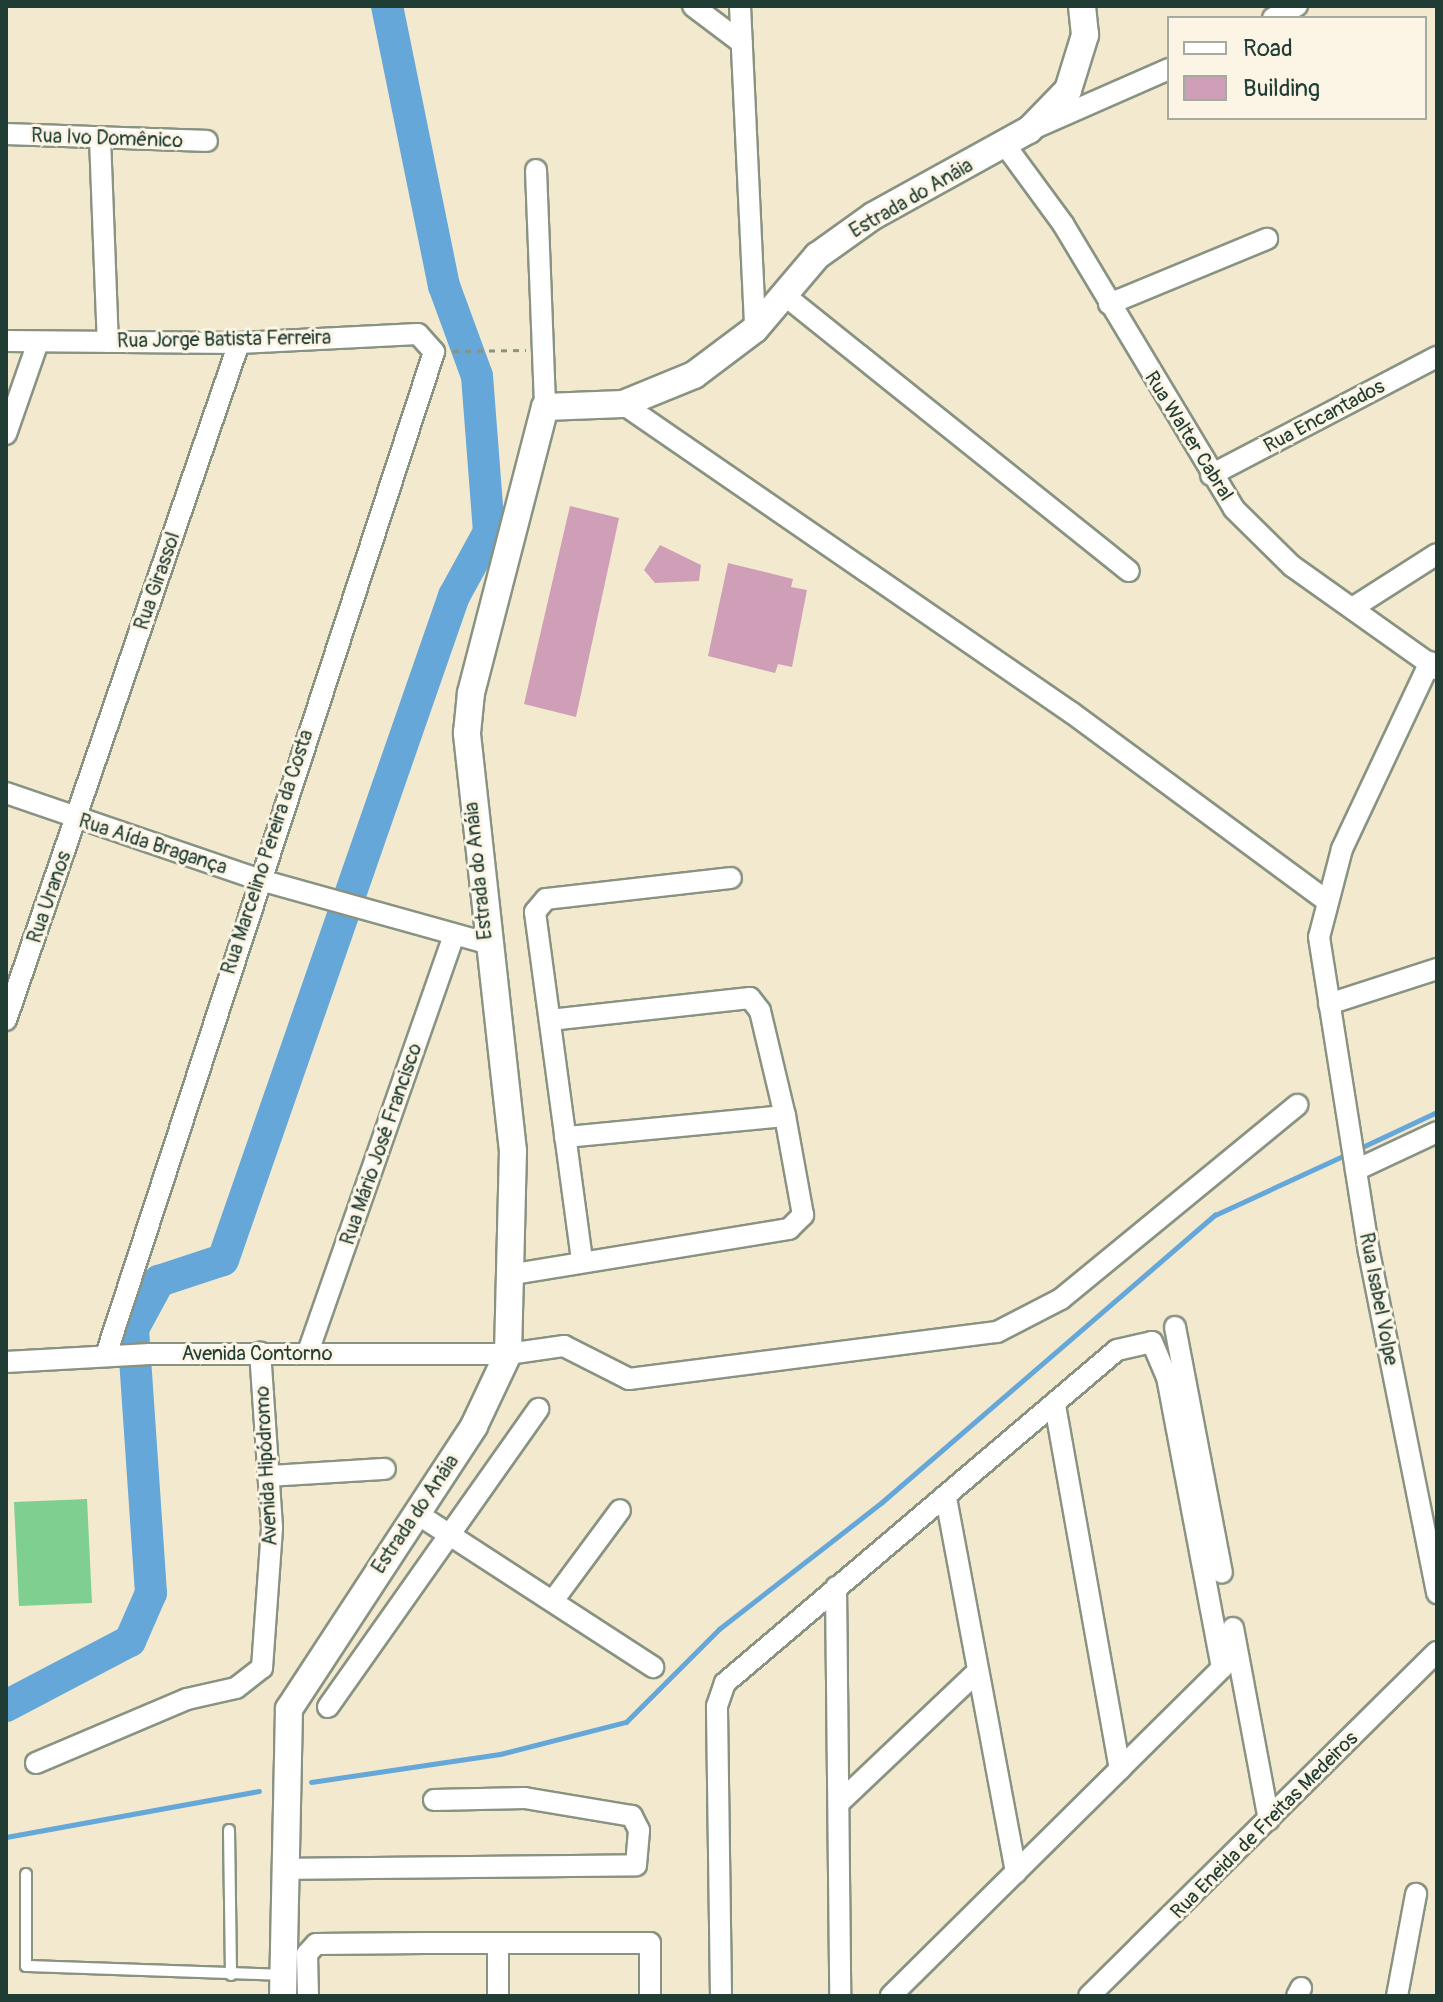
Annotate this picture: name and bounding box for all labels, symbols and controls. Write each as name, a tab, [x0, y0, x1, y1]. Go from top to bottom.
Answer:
legend	[1167, 16, 1427, 120]
text: Road	[1243, 34, 1293, 63]
text: Building	[1243, 74, 1320, 103]
street label: Rua Ivo Domênico	[31, 123, 183, 153]
street label: Estrada do Anáia	[845, 153, 977, 243]
street label: Rua Jorge Batista Ferreira	[117, 325, 331, 353]
street label: Rua Walter Cabral	[1139, 367, 1239, 505]
street label: Rua Encantados	[1259, 374, 1389, 458]
street label: Rua Girassol	[129, 529, 185, 633]
street label: Rua Marcelino Pereira da Costa	[216, 727, 318, 977]
street label: Estrada do Anáia	[459, 801, 497, 941]
street label: Rua Aída Bragança	[76, 809, 230, 879]
street label: Rua Uranos	[22, 848, 76, 946]
street label: Rua Mário José Francisco	[335, 1040, 427, 1248]
street label: Rua Isabel Volpe	[1354, 1231, 1404, 1367]
street label: Avenida Contorno	[182, 1341, 332, 1365]
street label: Avenida Hipódromo	[250, 1385, 282, 1547]
street label: Estrada do Anáia	[366, 1450, 464, 1578]
street label: Rua Eneida de Freitas Medeiros	[1165, 1726, 1363, 1924]

